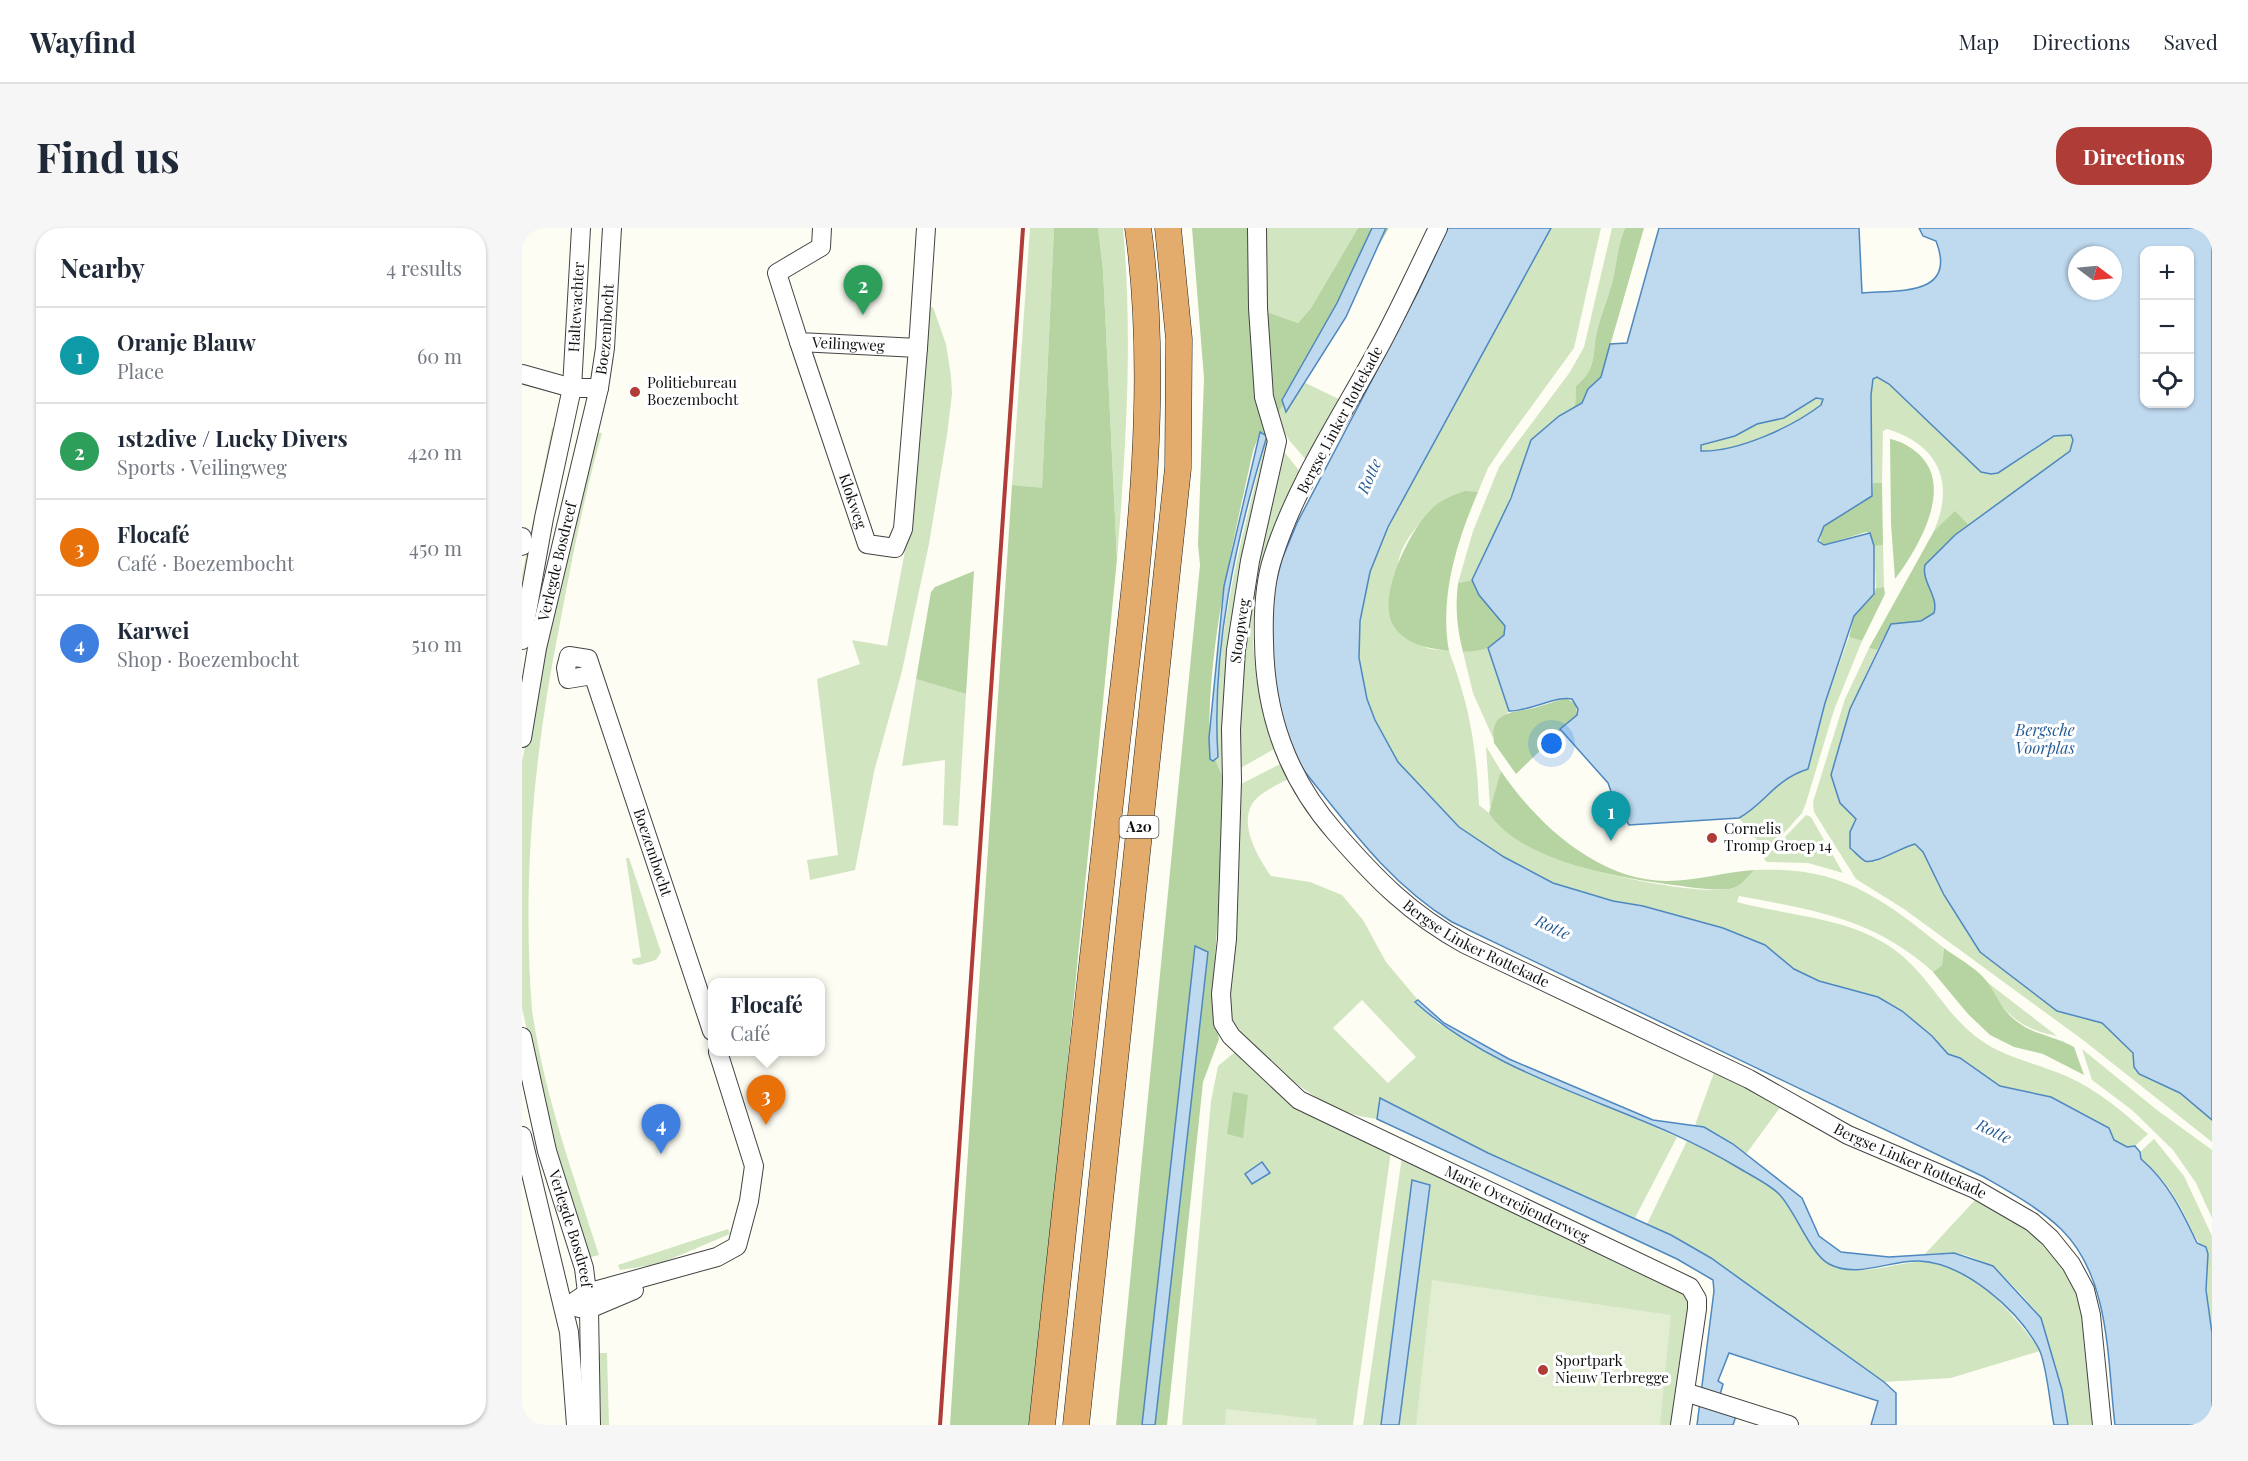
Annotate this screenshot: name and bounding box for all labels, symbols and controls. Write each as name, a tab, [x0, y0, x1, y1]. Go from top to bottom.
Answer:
text: Wayfind	[30, 23, 136, 60]
text: Map	[1958, 27, 1999, 55]
text: Directions	[2032, 27, 2130, 55]
text: Saved	[2163, 27, 2218, 55]
button: Directions	[2056, 127, 2212, 185]
text: Find us	[36, 128, 180, 184]
north arrow	[2068, 246, 2122, 300]
map controls	[2140, 246, 2194, 408]
button: +	[2140, 246, 2194, 300]
text: Nearby	[60, 250, 145, 285]
text: 4 results	[386, 254, 462, 281]
street label: Haltewachter	[563, 261, 588, 353]
pin: 2	[844, 266, 882, 315]
street label: Boezembocht	[590, 282, 618, 376]
button: −	[2140, 300, 2194, 354]
text: Oranje Blauw	[117, 327, 256, 357]
street label: Veilingweg	[811, 332, 885, 355]
text: 1	[76, 342, 83, 369]
text: 60 m	[417, 342, 462, 369]
street label: Bergse Linker Rottekade	[1293, 343, 1387, 497]
button: locate	[2140, 354, 2194, 408]
text: Place	[117, 357, 164, 384]
place label: Politiebureau Boezembocht	[647, 372, 739, 409]
marker: Politiebureau Boezembocht	[628, 385, 642, 399]
text: 1st2dive / Lucky Divers	[117, 423, 348, 453]
text: 2	[74, 438, 85, 465]
text: 420 m	[408, 438, 462, 465]
text: Sports · Veilingweg	[117, 453, 287, 480]
water label: Rotte	[1353, 456, 1385, 496]
street label: Klokweg	[835, 471, 872, 531]
street label: Verlegde Bosdreef	[533, 499, 581, 624]
text: Flocafé	[117, 519, 190, 549]
text: 3	[75, 534, 84, 561]
text: 450 m	[409, 534, 462, 561]
text: Café · Boezembocht	[117, 549, 294, 576]
street label: Stoopweg	[1225, 597, 1253, 665]
text: Karwei	[117, 615, 189, 645]
text: 4	[74, 630, 85, 657]
text: 510 m	[412, 630, 462, 657]
text: Shop · Boezembocht	[117, 645, 299, 672]
water label: Bergsche Voorplas	[2014, 719, 2075, 758]
your location	[1537, 729, 1566, 758]
pin: 1	[1592, 792, 1630, 841]
street label: Boezembocht	[629, 806, 678, 899]
road number: A20	[1120, 816, 1158, 838]
place label: Cornelis Tromp Groep 14	[1724, 818, 1832, 855]
marker: Cornelis Tromp Groep 14	[1705, 831, 1719, 845]
street label: Bergse Linker Rottekade	[1399, 895, 1553, 992]
water label: Rotte	[1532, 909, 1574, 944]
popup	[708, 978, 825, 1056]
text: Flocafé	[730, 989, 803, 1019]
text: Café	[730, 1019, 770, 1046]
pin: 3	[746, 1076, 786, 1125]
pin: 4	[642, 1104, 680, 1154]
water label: Rotte	[1973, 1113, 2015, 1148]
street label: Bergse Linker Rottekade	[1831, 1118, 1991, 1203]
street label: Marie Overeijenderweg	[1442, 1160, 1593, 1246]
street label: Verlegde Bosdreef	[544, 1166, 597, 1289]
place label: Sportpark Nieuw Terbregge	[1555, 1350, 1669, 1387]
marker: Sportpark Nieuw Terbregge	[1536, 1363, 1550, 1377]

